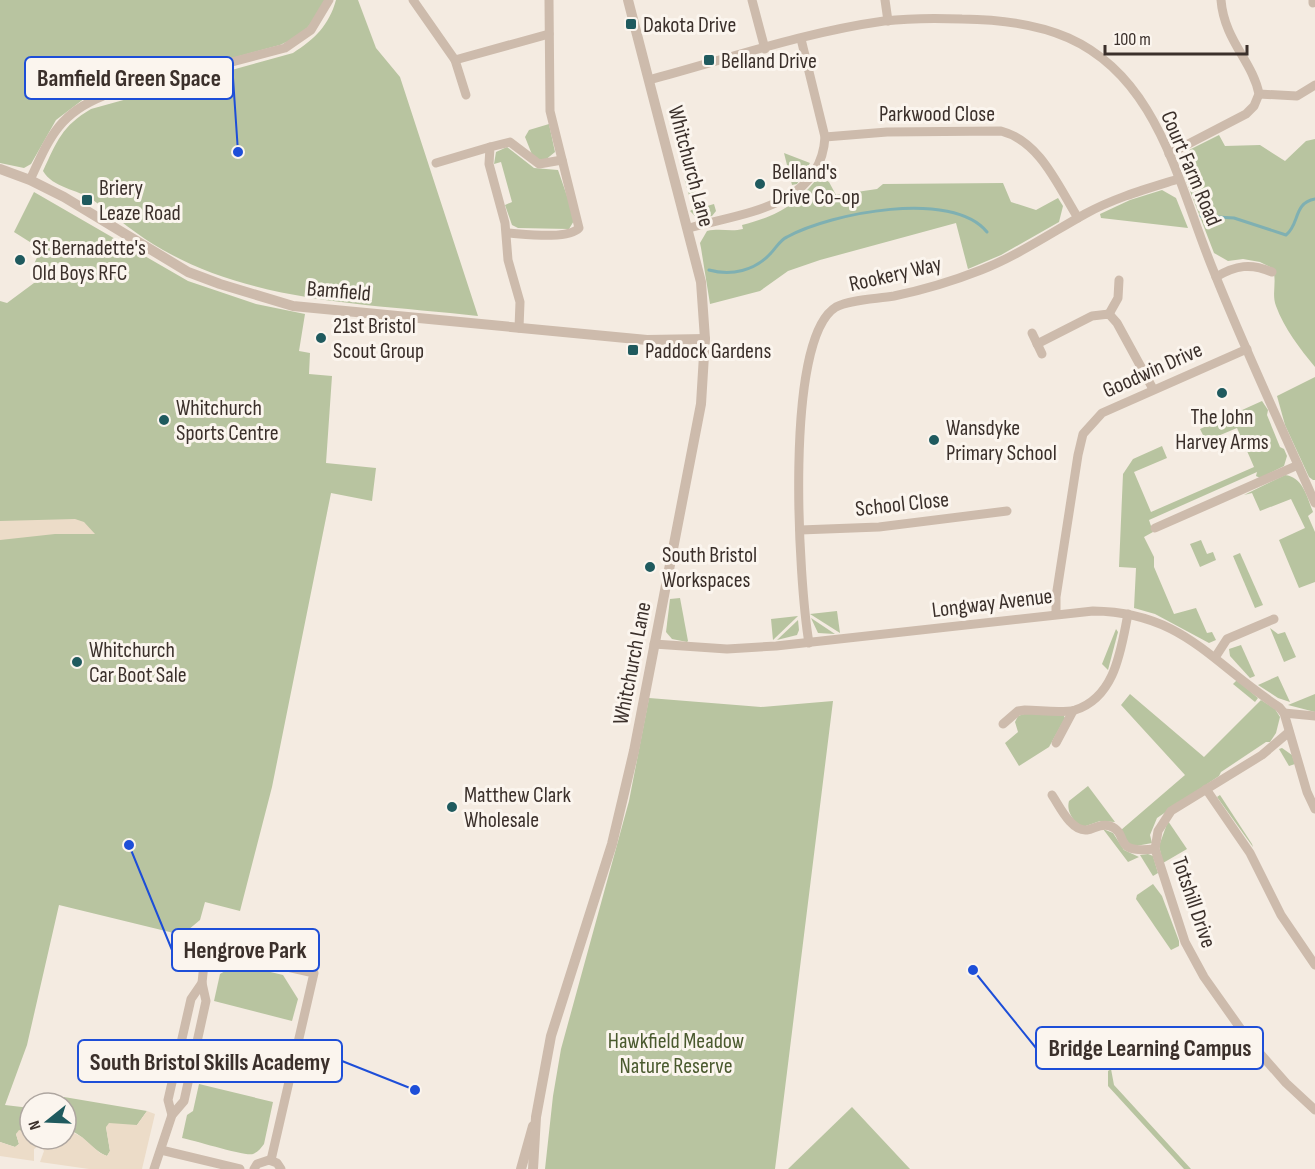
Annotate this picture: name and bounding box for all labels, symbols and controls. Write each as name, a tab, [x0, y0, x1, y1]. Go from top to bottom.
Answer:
place label: Dakota Drive	[643, 12, 736, 39]
marker: Dakota Drive	[624, 17, 638, 31]
scale bar	[1105, 18, 1248, 56]
text: 100 m	[1114, 29, 1151, 50]
place label: Belland Drive	[721, 48, 817, 75]
marker: Belland Drive	[702, 53, 716, 67]
callout: Bamfield Green Space	[25, 57, 233, 99]
text: Bamfield Green Space	[37, 64, 221, 93]
street label: Parkwood Close	[879, 101, 995, 128]
street label: Whitchurch Lane	[661, 103, 720, 230]
street label: Court Farm Road	[1154, 107, 1227, 230]
place label: Belland's Drive Co-op	[772, 159, 860, 211]
place label: Briery Leaze Road	[99, 175, 181, 227]
marker: Belland's Drive Co-op	[753, 177, 767, 191]
marker: Briery Leaze Road	[80, 193, 94, 207]
place label: St Bernadette's Old Boys RFC	[32, 235, 146, 287]
street label: Rookery Way	[846, 251, 945, 298]
marker: St Bernadette's Old Boys RFC	[13, 253, 27, 267]
street label: Bamfield	[306, 275, 372, 308]
place label: 21st Bristol Scout Group	[333, 313, 424, 365]
marker: 21st Bristol Scout Group	[314, 331, 328, 345]
street label: Goodwin Drive	[1099, 336, 1207, 404]
place label: Paddock Gardens	[645, 338, 771, 365]
marker: Paddock Gardens	[626, 343, 640, 357]
marker: The John Harvey Arms	[1215, 386, 1229, 400]
place label: Whitchurch Sports Centre	[176, 395, 279, 447]
place label: The John Harvey Arms	[1175, 404, 1269, 456]
marker: Whitchurch Sports Centre	[157, 413, 171, 427]
place label: Wansdyke Primary School	[946, 415, 1057, 467]
marker: Wansdyke Primary School	[927, 433, 941, 447]
street label: School Close	[854, 486, 950, 523]
place label: South Bristol Workspaces	[662, 542, 757, 594]
marker: South Bristol Workspaces	[643, 560, 657, 574]
street label: Longway Avenue	[930, 583, 1054, 624]
street label: Whitchurch Lane	[607, 600, 658, 727]
place label: Whitchurch Car Boot Sale	[89, 637, 187, 689]
marker: Whitchurch Car Boot Sale	[70, 655, 84, 669]
place label: Matthew Clark Wholesale	[464, 782, 572, 834]
marker: Matthew Clark Wholesale	[445, 800, 459, 814]
street label: Totshill Drive	[1165, 853, 1222, 952]
callout: Hengrove Park	[172, 929, 319, 971]
text: Hengrove Park	[183, 936, 307, 965]
callout: Bridge Learning Campus	[1036, 1027, 1263, 1069]
park label: Hawkfield Meadow Nature Reserve	[608, 1028, 744, 1080]
text: Bridge Learning Campus	[1049, 1034, 1251, 1063]
callout: South Bristol Skills Academy	[78, 1040, 342, 1082]
text: South Bristol Skills Academy	[90, 1048, 330, 1077]
north arrow	[18, 1091, 78, 1151]
text: N	[25, 1118, 46, 1132]

